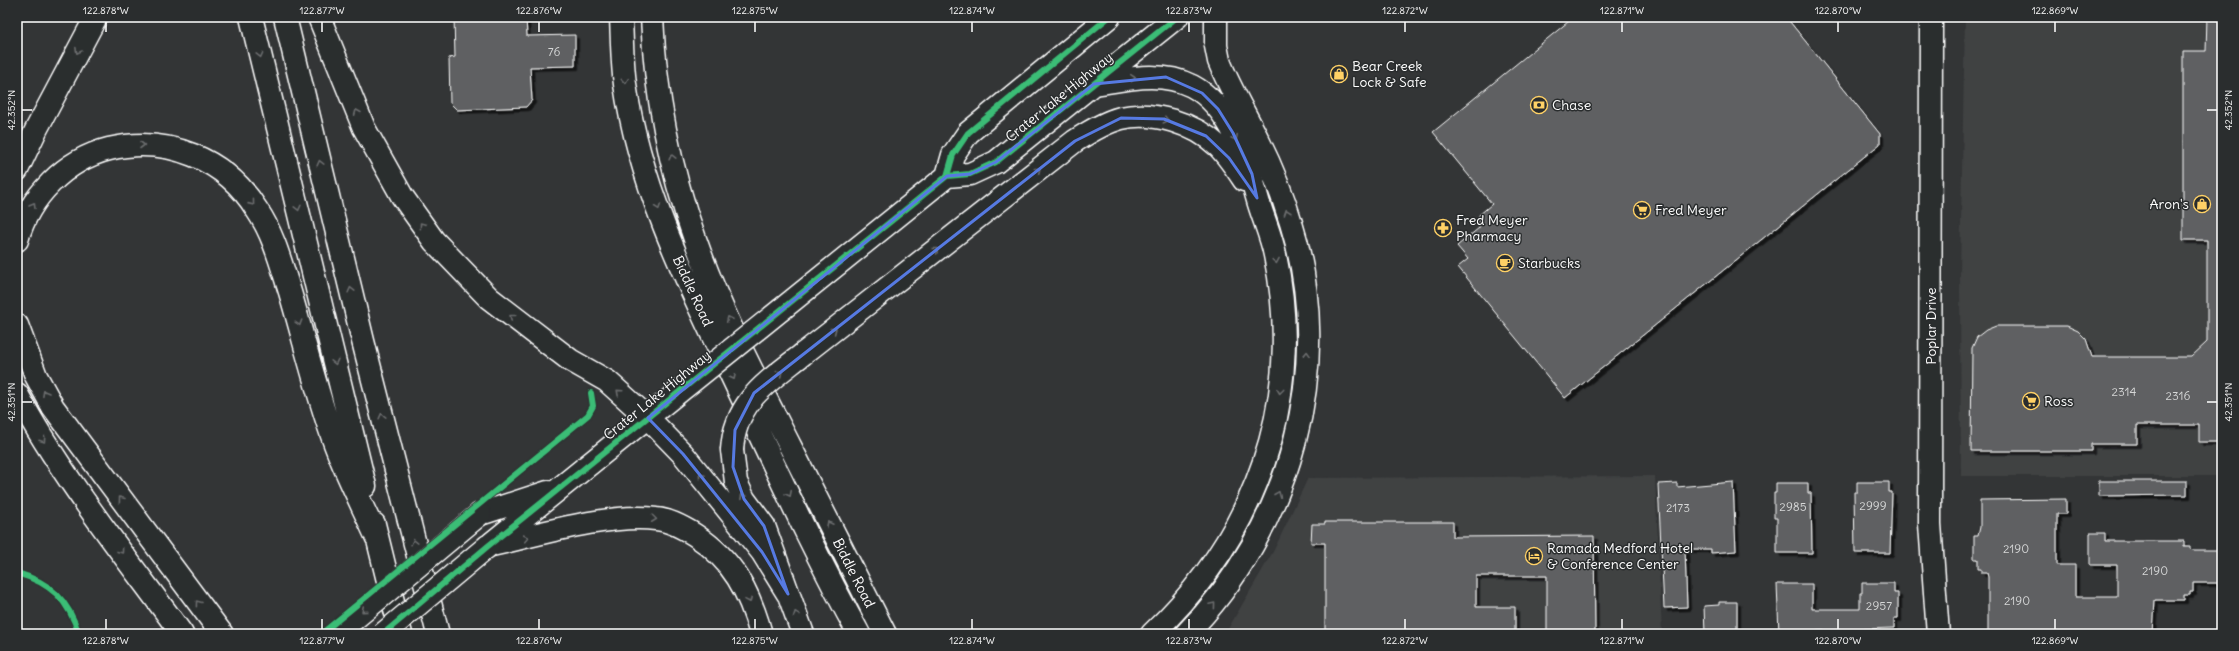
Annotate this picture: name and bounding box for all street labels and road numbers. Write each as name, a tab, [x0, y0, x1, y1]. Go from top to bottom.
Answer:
street label: Crater Lake Highway	[1002, 48, 1116, 146]
street label: Biddle Road	[669, 253, 717, 329]
street label: Poplar Drive	[1922, 287, 1940, 365]
street label: Crater Lake Highway	[600, 346, 714, 444]
street label: Biddle Road	[829, 535, 879, 611]

